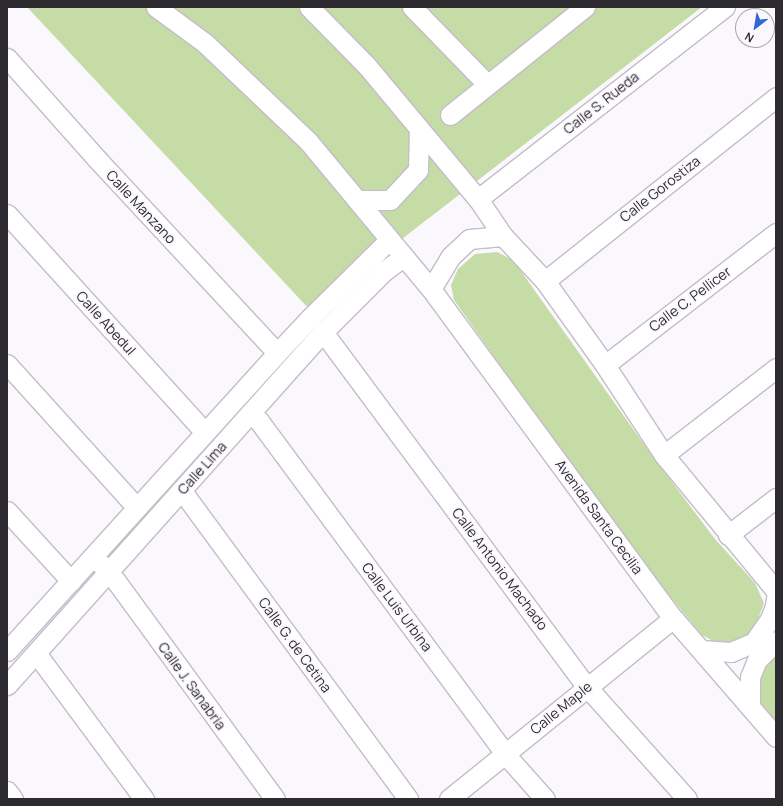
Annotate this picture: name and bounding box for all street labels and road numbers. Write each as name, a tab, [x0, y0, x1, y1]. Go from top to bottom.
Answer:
street label: Calle S. Rueda	[560, 68, 642, 138]
street label: Calle Gorostiza	[616, 152, 704, 226]
street label: Calle Manzano	[103, 167, 179, 247]
street label: Calle C. Pellicer	[646, 263, 734, 335]
street label: Calle Abedul	[73, 287, 139, 359]
street label: Calle Lima	[174, 438, 230, 498]
street label: Avenida Santa Cecilia	[552, 456, 646, 578]
street label: Calle Antonio Machado	[449, 505, 551, 633]
street label: Calle Luis Urbina	[358, 559, 436, 655]
street label: Calle G. de Cetina	[255, 594, 335, 696]
street label: Calle J. Sanabria	[155, 639, 229, 733]
street label: Calle Maple	[527, 678, 595, 738]

